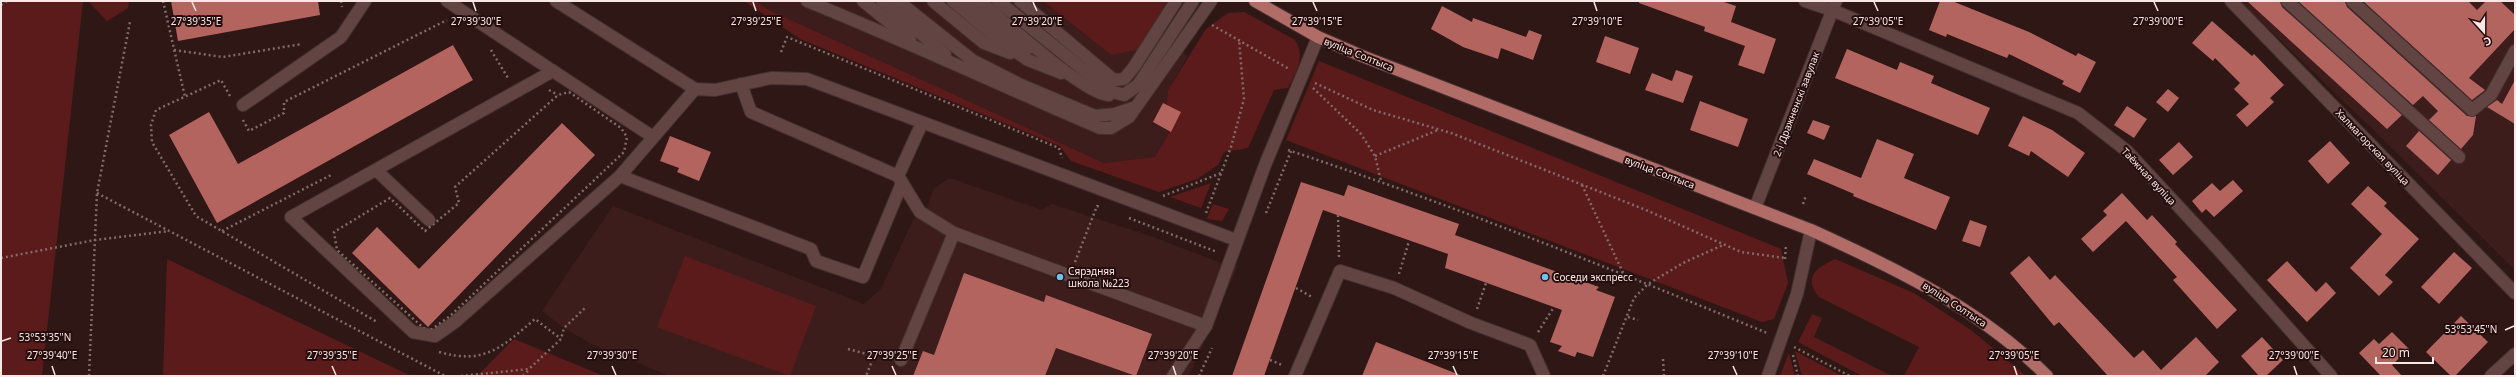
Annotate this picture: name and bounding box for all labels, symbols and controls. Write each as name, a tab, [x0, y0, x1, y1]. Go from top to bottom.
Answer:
north arrow	[2464, 12, 2504, 52]
text: 27°39'35"E	[171, 14, 221, 28]
text: 27°39'30"E	[451, 14, 501, 28]
text: 27°39'25"E	[731, 14, 781, 28]
text: 27°39'20"E	[1012, 14, 1062, 28]
text: 27°39'15"E	[1292, 14, 1342, 28]
text: 27°39'10"E	[1572, 14, 1622, 28]
text: 27°39'05"E	[1853, 14, 1903, 28]
text: 27°39'00"E	[2133, 14, 2183, 28]
street label: вуліца Солтыса	[1322, 34, 1396, 74]
text: С	[2482, 34, 2494, 50]
street label: 2-і Дражненскі завулак	[1770, 49, 1823, 158]
street label: Халмагорская вуліца	[2333, 106, 2413, 188]
street label: Таёжная вуліца	[2119, 144, 2179, 208]
street label: вуліца Солтыса	[1623, 152, 1697, 192]
place label: Сярэдняя школа №223	[1068, 264, 1130, 290]
place label: Соседи экспресс	[1553, 270, 1633, 284]
marker: Сярэдняя школа №223	[1055, 272, 1065, 282]
marker: Соседи экспресс	[1540, 272, 1550, 282]
street label: вуліца Солтыса	[1920, 278, 1990, 330]
text: 53°53'45"N	[2445, 322, 2497, 336]
text: 53°53'35"N	[19, 330, 71, 344]
scale bar	[2376, 339, 2433, 365]
text: 20 m	[2382, 344, 2410, 361]
text: 27°39'40"E	[27, 348, 77, 362]
text: 27°39'35"E	[307, 348, 357, 362]
text: 27°39'30"E	[587, 348, 637, 362]
text: 27°39'25"E	[867, 348, 917, 362]
text: 27°39'20"E	[1148, 348, 1198, 362]
text: 27°39'15"E	[1428, 348, 1478, 362]
text: 27°39'10"E	[1708, 348, 1758, 362]
text: 27°39'05"E	[1989, 348, 2039, 362]
text: 27°39'00"E	[2269, 348, 2319, 362]

